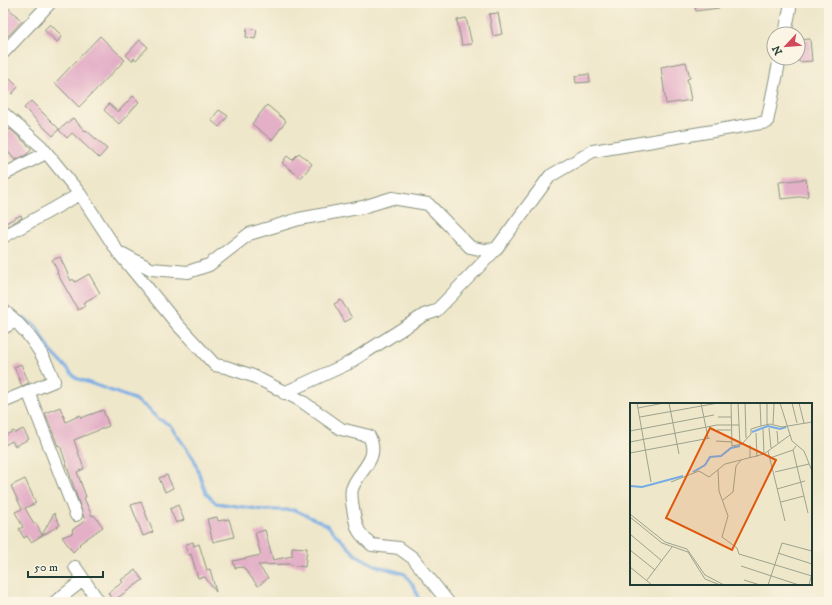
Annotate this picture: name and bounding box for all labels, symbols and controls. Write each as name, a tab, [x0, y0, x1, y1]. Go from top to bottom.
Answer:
north arrow	[766, 26, 806, 66]
text: N	[770, 43, 786, 57]
inset map	[630, 403, 812, 585]
scale bar	[28, 553, 103, 579]
text: 50 m	[34, 560, 58, 575]

